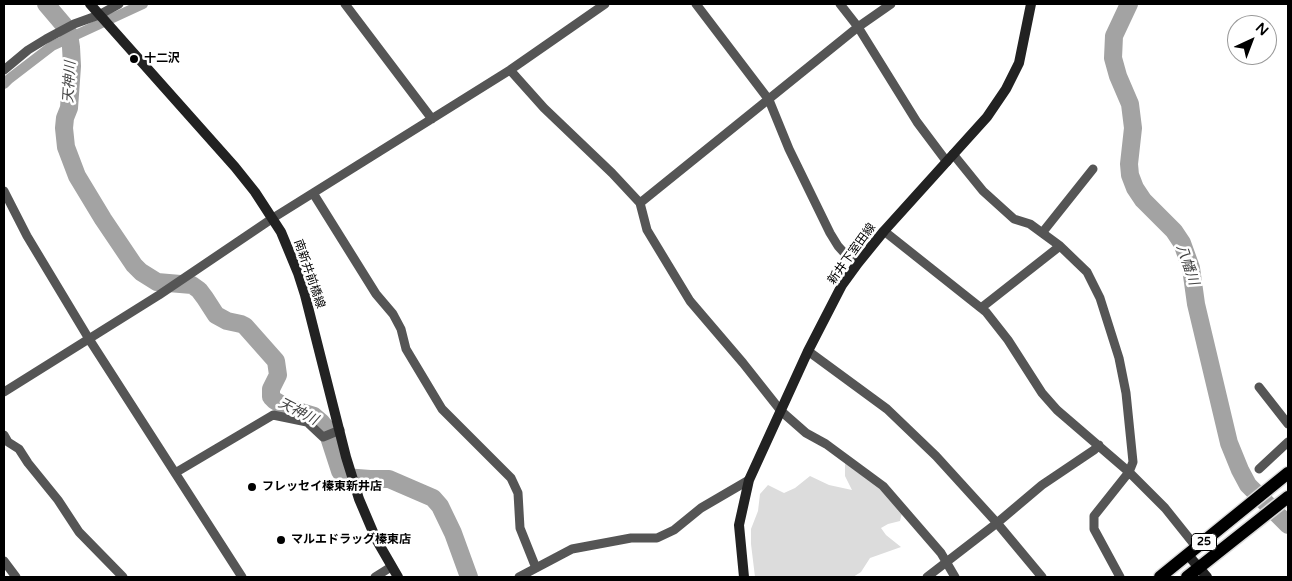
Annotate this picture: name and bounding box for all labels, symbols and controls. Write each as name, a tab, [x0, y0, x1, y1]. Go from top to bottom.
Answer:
north arrow	[1227, 15, 1277, 65]
text: N	[1252, 19, 1272, 39]
place label: 十二沢	[144, 52, 180, 66]
marker: 十二沢	[128, 53, 140, 65]
water label: 天神川	[61, 61, 79, 103]
street label: 新井下室田線	[825, 221, 879, 287]
street label: 南新井前橋線	[290, 238, 328, 310]
water label: 八幡川	[1172, 242, 1202, 288]
water label: 天神川	[275, 395, 321, 429]
place label: フレッセイ榛東新井店	[262, 480, 382, 494]
marker: フレッセイ榛東新井店	[246, 481, 258, 493]
place label: マルエドラッグ榛東店	[291, 533, 411, 547]
marker: マルエドラッグ榛東店	[275, 534, 287, 546]
road number: 25	[1192, 534, 1216, 550]

